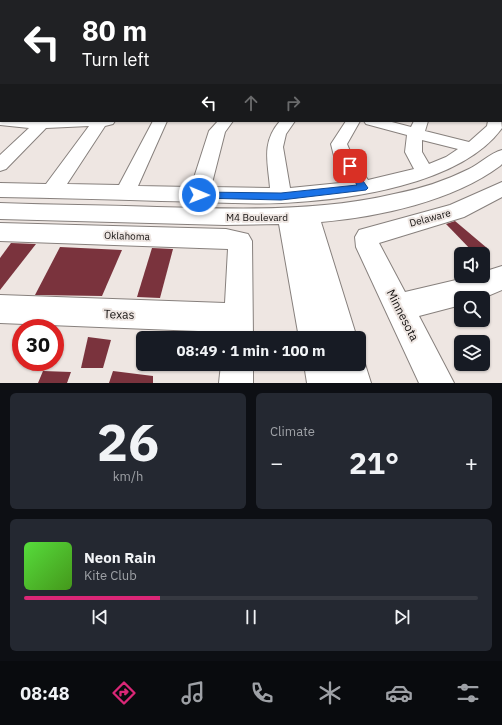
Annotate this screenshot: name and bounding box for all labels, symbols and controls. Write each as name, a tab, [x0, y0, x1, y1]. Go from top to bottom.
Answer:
text: 80 m	[82, 12, 147, 49]
icon: left	[16, 16, 68, 68]
text: Turn left	[82, 48, 150, 71]
icon: left	[198, 92, 220, 114]
icon: ahead	[240, 92, 262, 114]
icon: right	[282, 92, 304, 114]
pin	[333, 149, 367, 183]
icon: arrive	[339, 155, 361, 177]
position arrow	[178, 174, 220, 216]
street label: Delaware	[408, 206, 453, 230]
street label: M4 Boulevard	[226, 211, 288, 224]
street label: Oklahoma	[104, 229, 151, 243]
map controls	[454, 247, 490, 371]
button: sound	[454, 247, 490, 283]
street label: Minnesota	[384, 287, 423, 344]
button: search	[454, 291, 490, 327]
street label: Texas	[103, 306, 135, 322]
speed limit sign: 30	[12, 319, 64, 371]
button: layers	[454, 335, 490, 371]
text: 08:49 · 1 min · 100 m	[177, 341, 325, 360]
text: 26	[97, 408, 159, 475]
text: Climate	[270, 423, 315, 440]
text: 21°	[349, 443, 399, 482]
text: −	[270, 448, 283, 477]
text: +	[465, 448, 478, 477]
text: km/h	[113, 468, 143, 485]
text: Neon Rain	[84, 548, 156, 567]
text: Kite Club	[84, 567, 137, 584]
icon: previous	[89, 606, 111, 628]
icon: pause	[240, 606, 262, 628]
icon: next	[391, 606, 413, 628]
icon: directions	[110, 679, 138, 707]
icon: music	[179, 679, 207, 707]
icon: phone	[248, 679, 276, 707]
icon: climate	[316, 679, 344, 707]
icon: car	[385, 679, 413, 707]
icon: filters	[454, 679, 482, 707]
text: 08:48	[20, 682, 69, 705]

